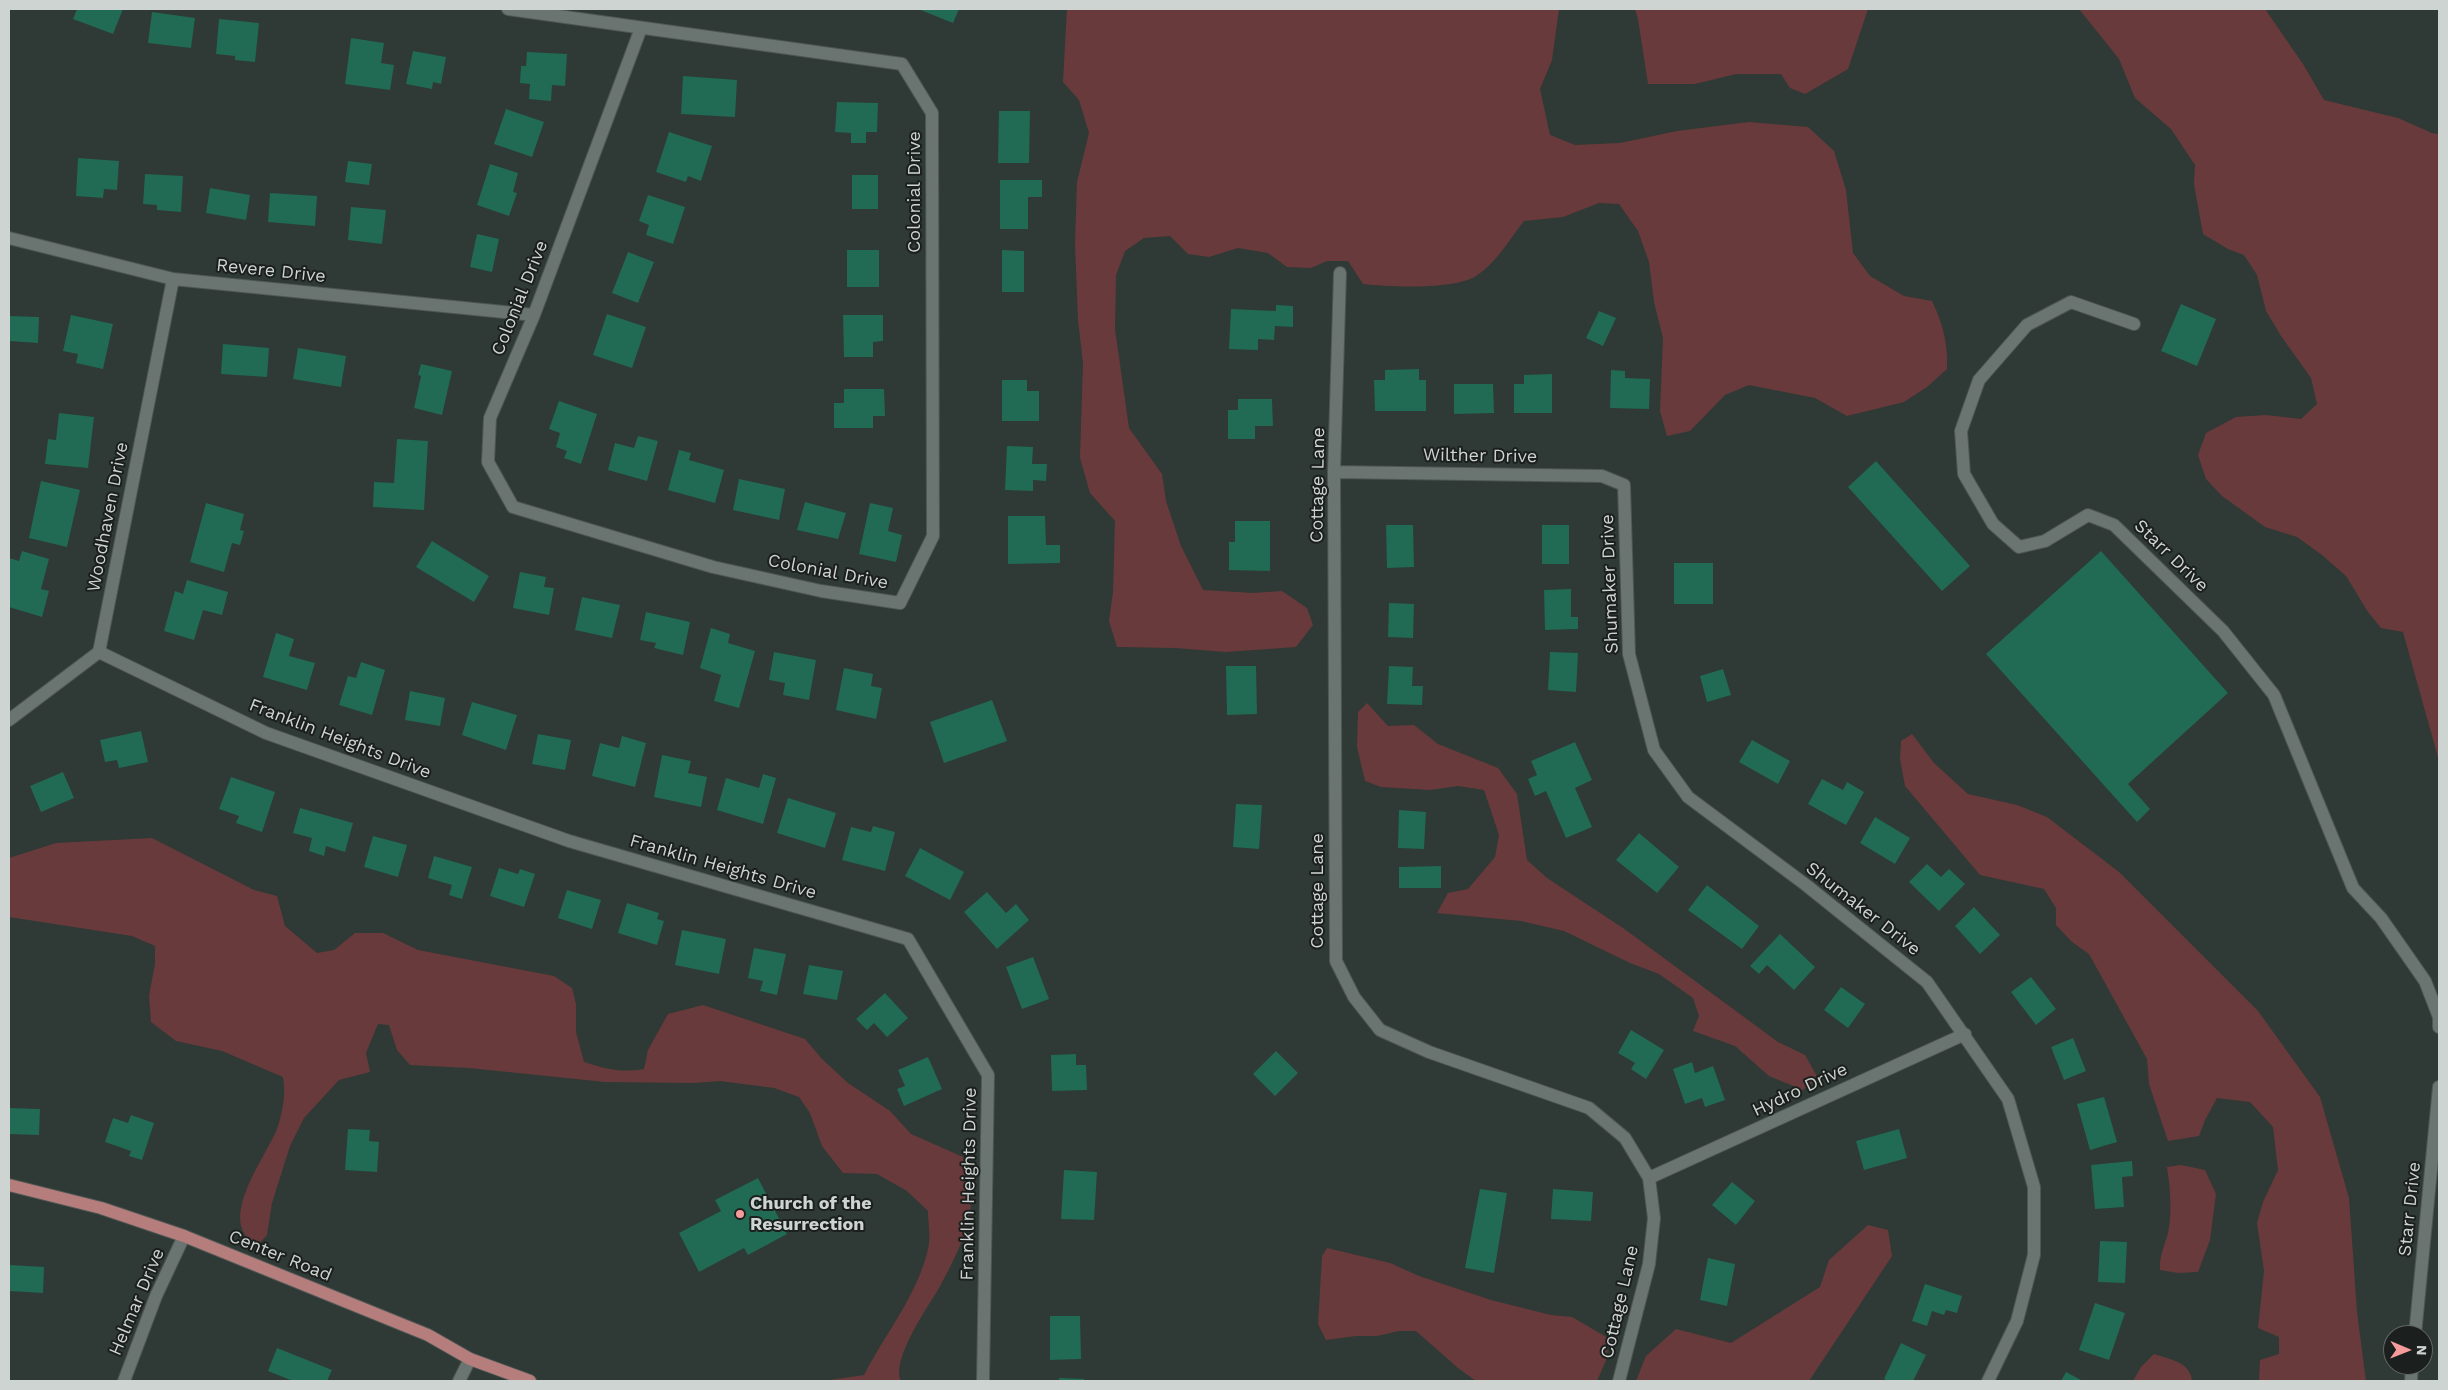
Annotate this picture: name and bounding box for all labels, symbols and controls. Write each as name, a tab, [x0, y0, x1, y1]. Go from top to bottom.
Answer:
street label: Colonial Drive	[904, 131, 926, 253]
street label: Colonial Drive	[487, 237, 553, 359]
street label: Revere Drive	[215, 255, 327, 287]
street label: Cottage Lane	[1306, 427, 1330, 543]
street label: Woodhaven Drive	[83, 440, 133, 594]
street label: Wilther Drive	[1423, 444, 1537, 468]
street label: Shumaker Drive	[1597, 514, 1623, 654]
street label: Starr Drive	[2129, 515, 2213, 597]
street label: Colonial Drive	[766, 550, 890, 594]
street label: Franklin Heights Drive	[246, 694, 434, 784]
street label: Franklin Heights Drive	[627, 830, 819, 904]
street label: Cottage Lane	[1307, 833, 1329, 949]
street label: Shumaker Drive	[1801, 858, 1925, 960]
street label: Hydro Drive	[1749, 1059, 1851, 1121]
street label: Franklin Heights Drive	[957, 1087, 981, 1281]
street label: Starr Drive	[2394, 1161, 2426, 1257]
place label: Church of the Resurrection	[750, 1193, 872, 1236]
marker: Church of the Resurrection	[734, 1208, 746, 1220]
street label: Center Road	[225, 1226, 335, 1286]
street label: Cottage Lane	[1596, 1243, 1644, 1361]
street label: Helmar Drive	[105, 1245, 169, 1359]
north arrow	[2383, 1325, 2433, 1375]
text: N	[2414, 1345, 2430, 1356]

